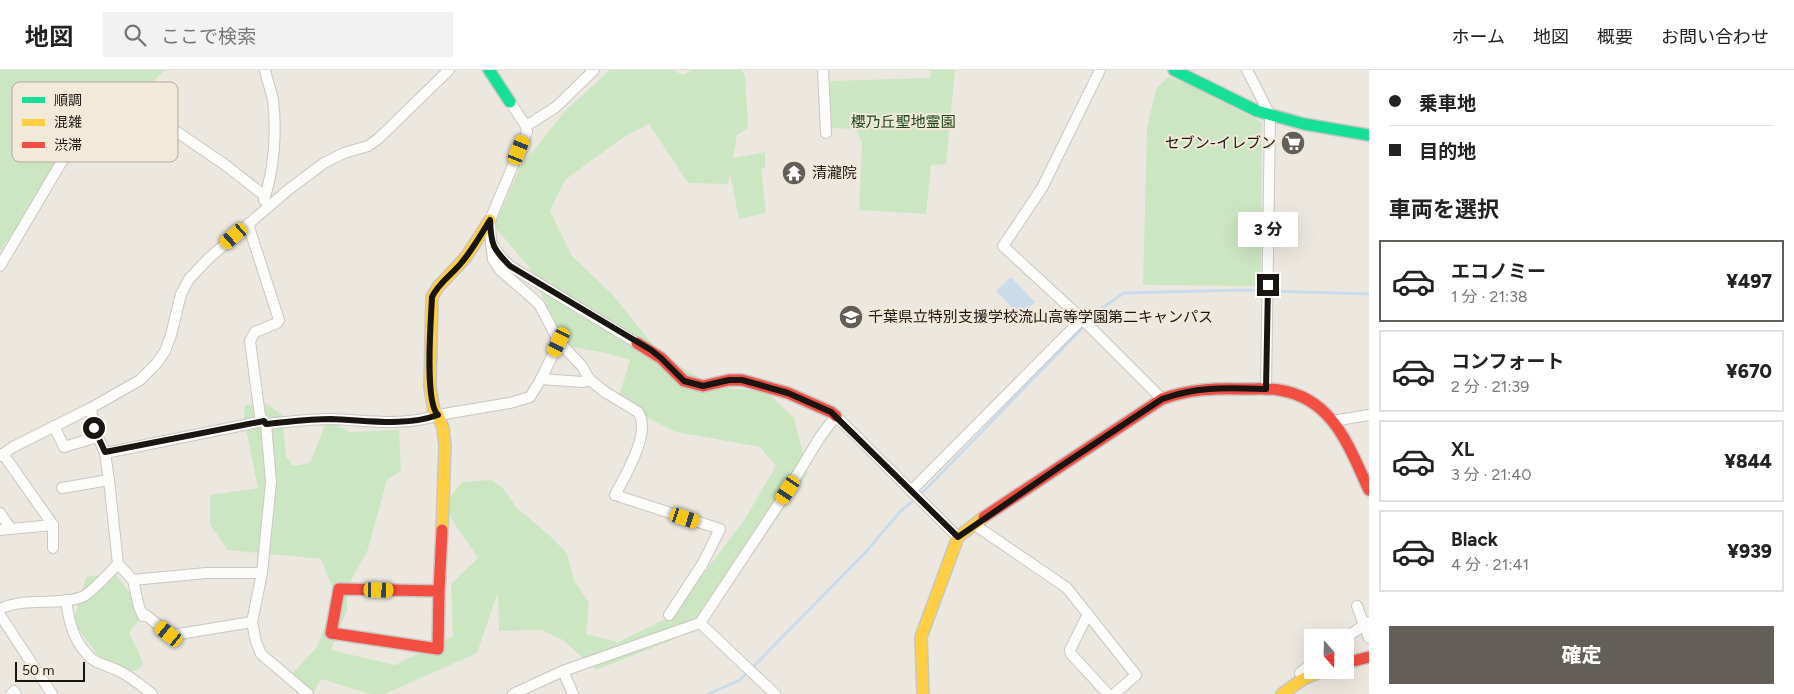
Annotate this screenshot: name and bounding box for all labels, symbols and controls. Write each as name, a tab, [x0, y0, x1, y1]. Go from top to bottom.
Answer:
search box	[103, 12, 453, 57]
icon: search	[121, 21, 149, 49]
text: 地図	[25, 22, 73, 51]
text: ここで検索	[161, 25, 256, 48]
text: ホーム	[1452, 26, 1505, 48]
text: 地図	[1533, 26, 1569, 48]
text: 概要	[1597, 26, 1633, 48]
text: お問い合わせ	[1661, 26, 1769, 48]
legend	[12, 82, 178, 162]
text: 順調	[54, 92, 82, 109]
text: 乗車地	[1419, 92, 1476, 115]
park label: 櫻乃丘聖地霊園	[850, 113, 956, 131]
text: 混雑	[54, 114, 82, 131]
supermarket icon: セブン-イレブン	[1280, 130, 1306, 156]
car	[506, 133, 531, 167]
place label: セブン-イレブン	[1165, 134, 1276, 152]
text: 渋滞	[54, 137, 82, 154]
text: 目的地	[1419, 140, 1476, 163]
temple icon: 清瀧院	[781, 160, 807, 186]
place label: 清瀧院	[812, 164, 857, 182]
text: 車両を選択	[1389, 196, 1499, 223]
callout: 3 分	[1238, 212, 1298, 248]
car	[217, 220, 250, 252]
text: 3 分	[1254, 220, 1282, 239]
icon: car	[1391, 259, 1436, 304]
text: エコノミー	[1451, 260, 1546, 283]
text: ¥497	[1726, 270, 1772, 293]
route end	[1257, 274, 1279, 296]
text: 1 分 · 21:38	[1451, 287, 1528, 306]
school or university icon: 千葉県立特別支援学校流山高等学園第二キャンパス	[838, 304, 864, 330]
place label: 千葉県立特別支援学校流山高等学園第二キャンパス	[868, 308, 1213, 326]
car	[545, 325, 572, 359]
icon: car	[1391, 349, 1436, 394]
text: コンフォート	[1451, 350, 1564, 373]
text: ¥670	[1726, 360, 1772, 383]
text: 2 分 · 21:39	[1451, 377, 1529, 396]
route start	[83, 417, 105, 439]
text: XL	[1451, 438, 1474, 461]
icon: car	[1391, 439, 1436, 484]
text: ¥844	[1724, 450, 1772, 473]
text: 3 分 · 21:40	[1451, 465, 1531, 484]
car	[773, 473, 802, 507]
car	[668, 506, 701, 530]
text: Black	[1451, 528, 1498, 551]
icon: car	[1391, 529, 1436, 574]
text: ¥939	[1727, 540, 1772, 563]
text: 4 分 · 21:41	[1451, 555, 1529, 574]
car	[363, 582, 394, 598]
car	[152, 619, 185, 649]
button: 確定	[1389, 626, 1774, 684]
north arrow	[1304, 629, 1354, 679]
map controls	[1304, 629, 1354, 679]
scale bar	[15, 659, 85, 682]
text: 50 m	[22, 662, 54, 679]

